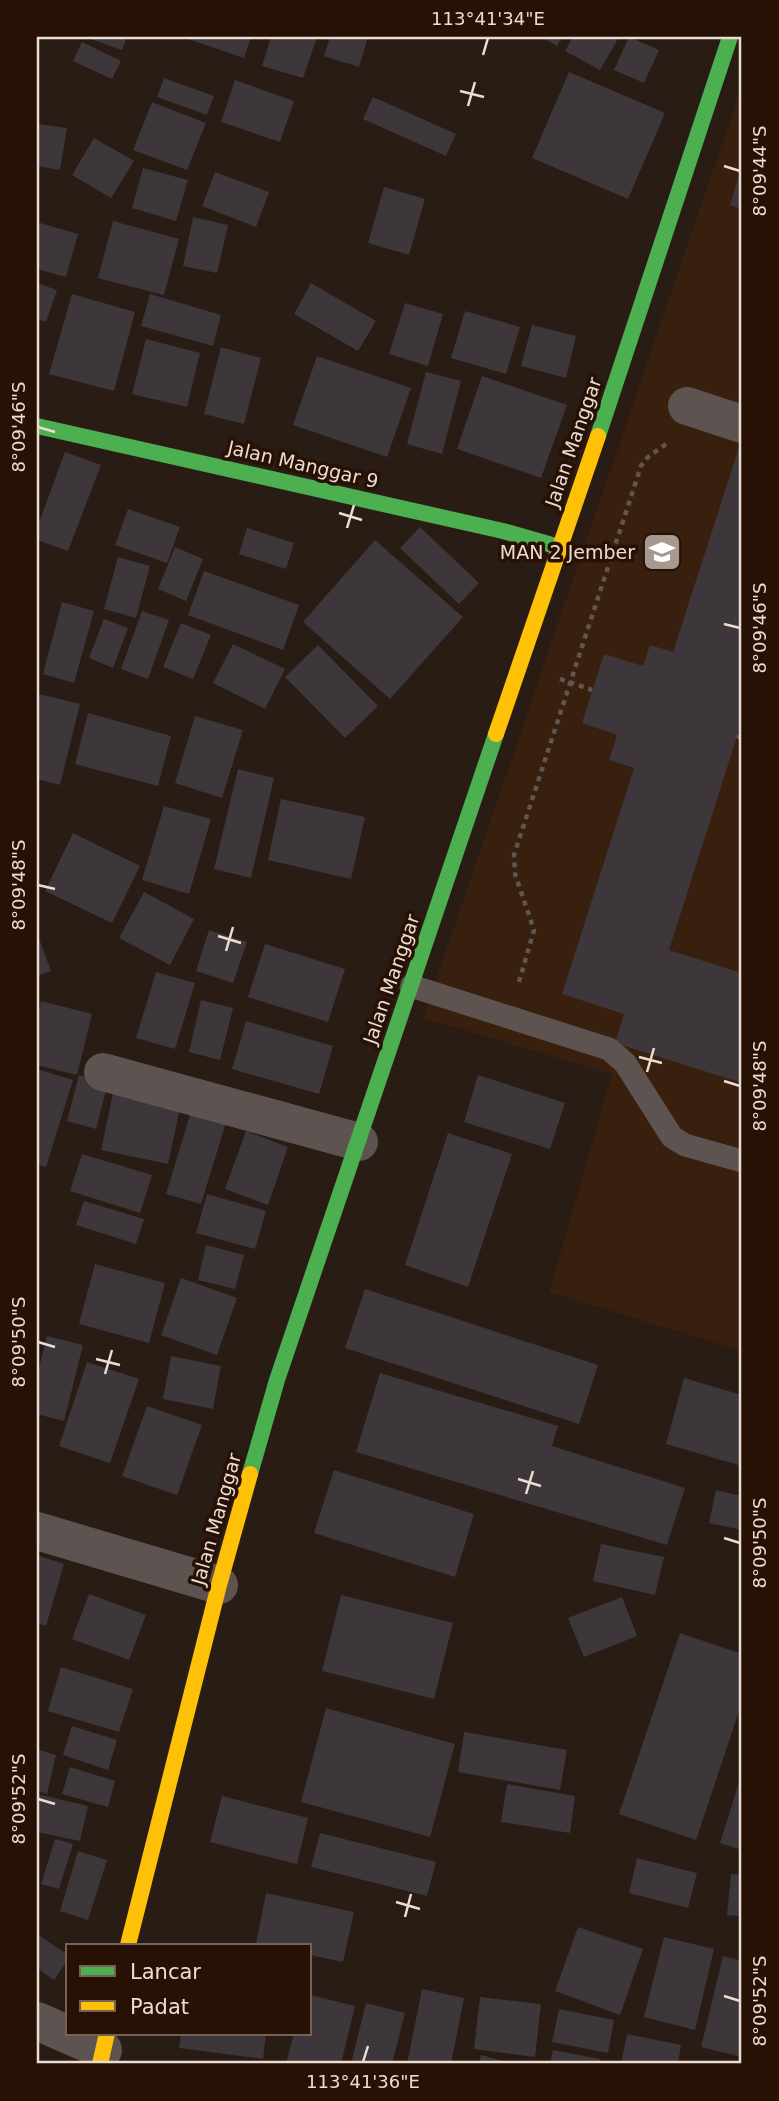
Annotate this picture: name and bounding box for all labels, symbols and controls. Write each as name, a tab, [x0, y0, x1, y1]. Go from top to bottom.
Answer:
text: 113°41'34"E	[431, 8, 545, 29]
text: 8°09'44"S	[749, 126, 770, 216]
street label: Jalan Manggar	[540, 374, 606, 511]
text: 8°09'46"S	[8, 382, 29, 472]
street label: Jalan Manggar 9	[225, 436, 381, 492]
school or university icon: MAN 2 Jember	[641, 531, 683, 573]
place label: MAN 2 Jember	[500, 541, 635, 563]
text: 8°09'46"S	[749, 583, 770, 673]
text: 8°09'48"S	[8, 840, 29, 930]
street label: Jalan Manggar	[358, 911, 424, 1048]
text: 8°09'48"S	[749, 1041, 770, 1131]
text: 8°09'50"S	[8, 1297, 29, 1387]
street label: Jalan Manggar	[186, 1450, 245, 1588]
text: 8°09'50"S	[749, 1498, 770, 1588]
text: 8°09'52"S	[8, 1754, 29, 1844]
legend	[66, 1944, 312, 2035]
text: 8°09'52"S	[749, 1956, 770, 2046]
text: Lancar	[130, 1960, 201, 1984]
text: Padat	[130, 1995, 189, 2019]
text: 113°41'36"E	[306, 2071, 420, 2092]

